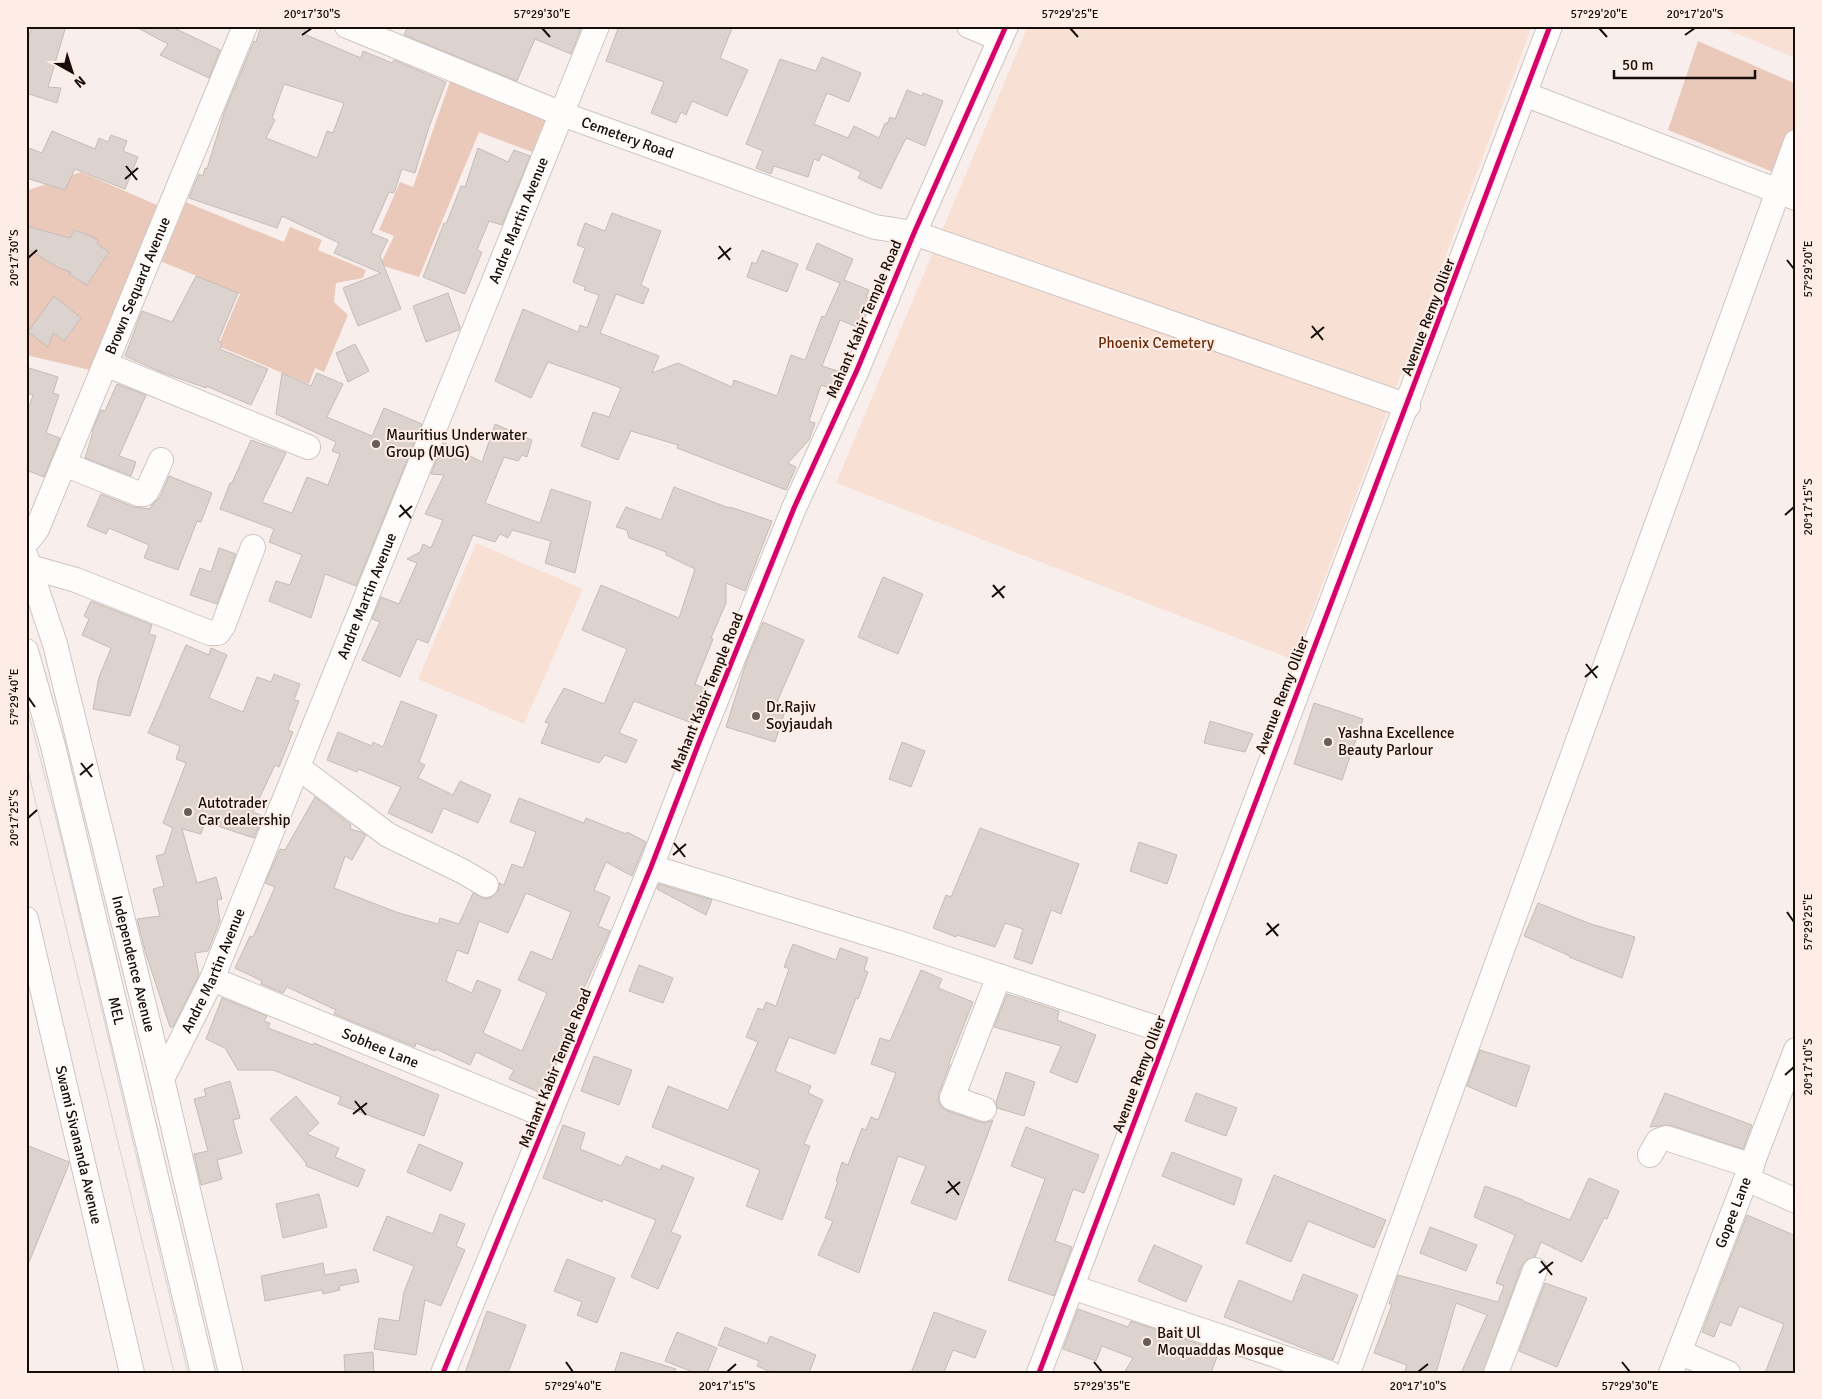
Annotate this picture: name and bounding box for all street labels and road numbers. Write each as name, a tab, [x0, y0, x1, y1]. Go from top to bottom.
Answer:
street label: Cemetery Road	[579, 113, 676, 163]
street label: Andre Martin Avenue	[485, 154, 552, 286]
street label: Brown Sequard Avenue	[101, 214, 174, 357]
street label: Mahant Kabir Temple Road	[822, 237, 906, 401]
street label: Avenue Remy Ollier	[1397, 255, 1459, 378]
street label: Andre Martin Avenue	[333, 530, 400, 662]
street label: Mahant Kabir Temple Road	[667, 610, 747, 774]
street label: Avenue Remy Ollier	[1251, 633, 1313, 756]
street label: Independence Avenue	[108, 894, 159, 1034]
street label: Andre Martin Avenue	[177, 905, 249, 1036]
street label: Mahant Kabir Temple Road	[515, 986, 595, 1150]
street label: MEL	[104, 995, 128, 1027]
street label: Avenue Remy Ollier	[1108, 1012, 1170, 1135]
street label: Sobhee Lane	[339, 1024, 422, 1072]
street label: Swami Sivananda Avenue	[52, 1064, 106, 1226]
street label: Gopee Lane	[1711, 1174, 1755, 1251]

